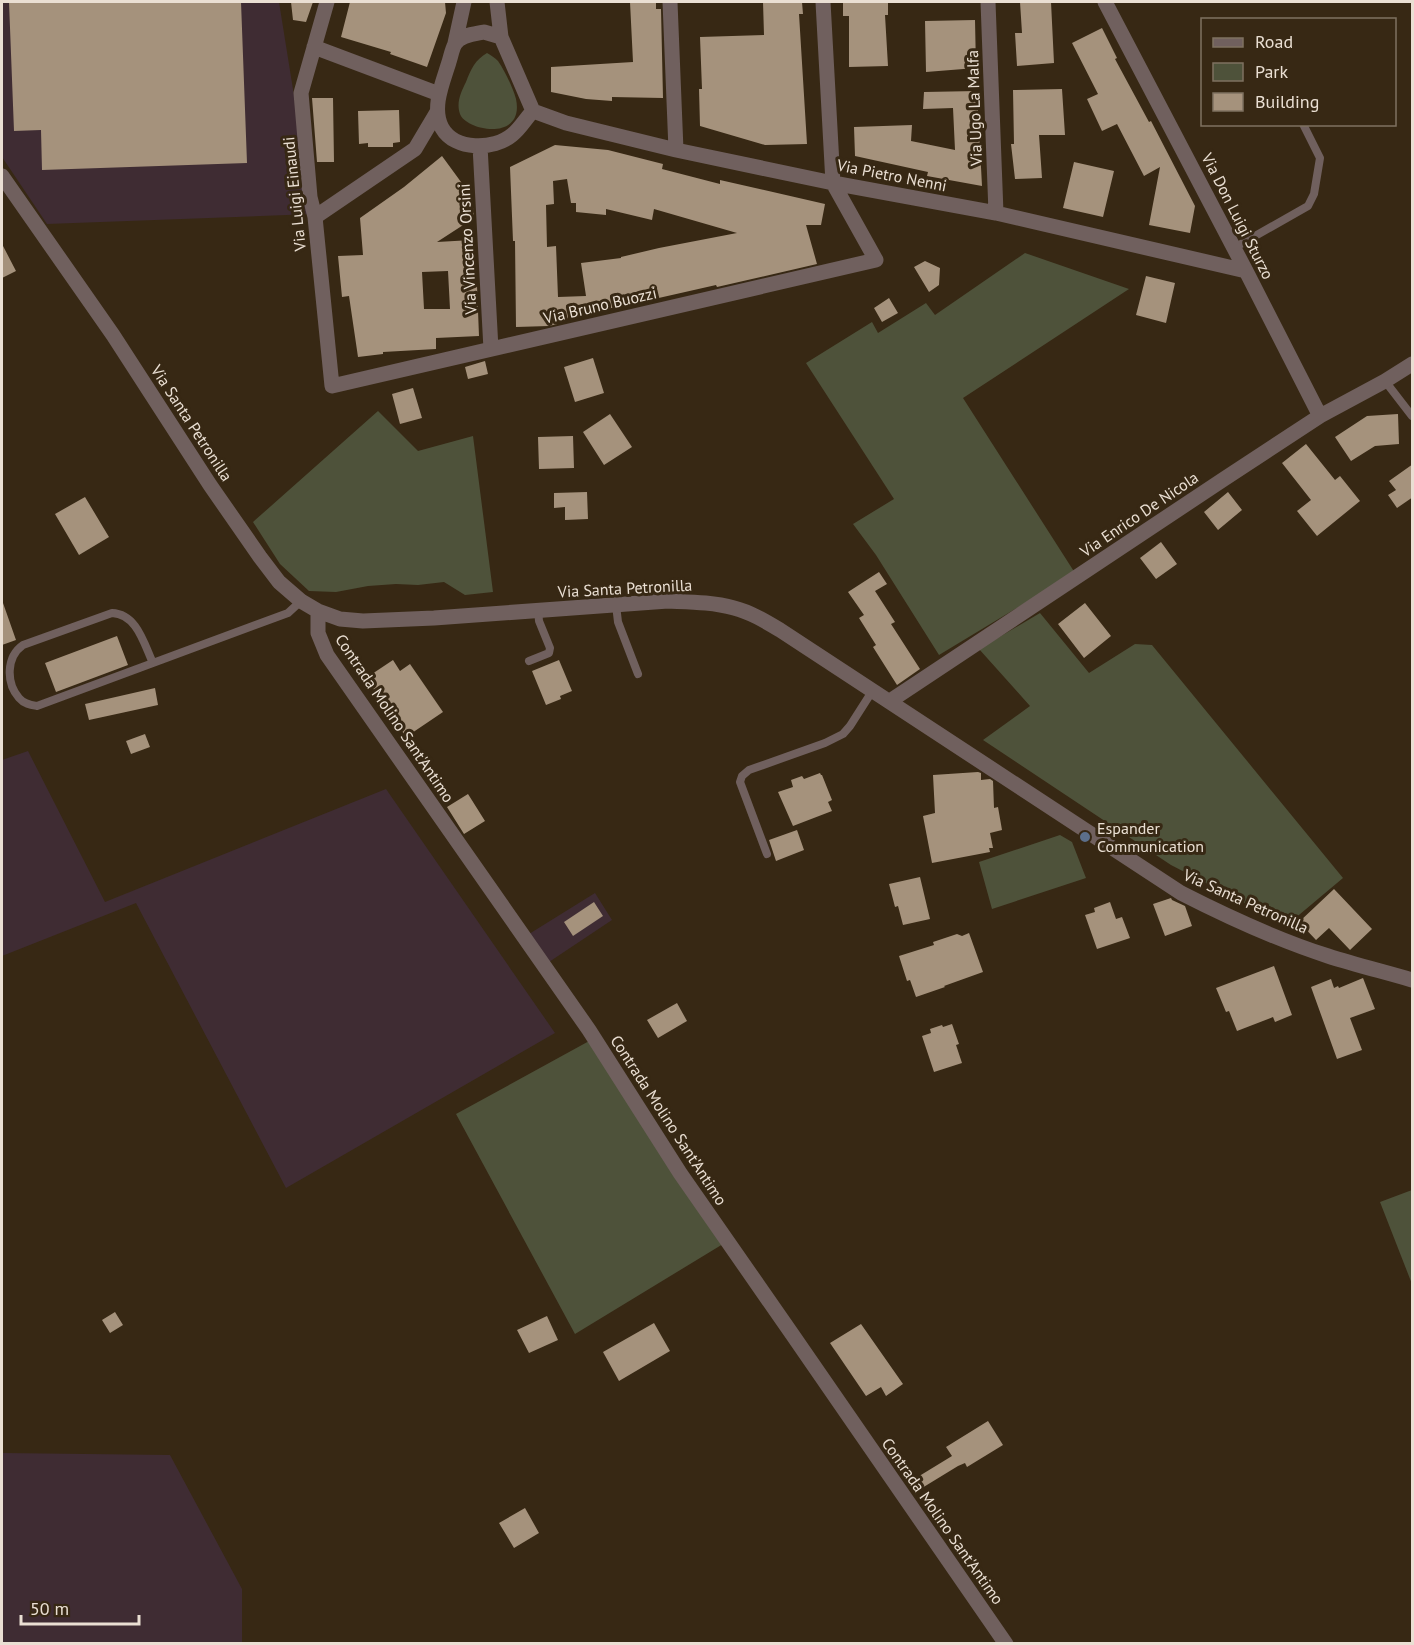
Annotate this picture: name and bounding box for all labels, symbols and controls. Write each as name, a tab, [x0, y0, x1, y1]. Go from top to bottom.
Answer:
legend	[1201, 18, 1396, 126]
text: Road	[1255, 30, 1293, 53]
street label: Via Ugo La Malfa	[962, 50, 986, 167]
text: Park	[1255, 60, 1288, 83]
text: Building	[1255, 90, 1319, 113]
street label: Via Luigi Einaudi	[278, 136, 310, 253]
street label: Via Don Luigi Sturzo	[1197, 149, 1278, 283]
street label: Via Pietro Nenni	[834, 154, 949, 195]
street label: Via Vincenzo Orsini	[454, 183, 480, 316]
street label: Via Bruno Buozzi	[541, 282, 659, 328]
street label: Via Santa Petronilla	[146, 360, 237, 485]
street label: Via Enrico De Nicola	[1075, 467, 1202, 562]
street label: Via Santa Petronilla	[556, 574, 693, 602]
street label: Contrada Molino Sant'Antimo	[331, 630, 459, 806]
place label: Espander Communication	[1097, 818, 1204, 856]
marker: Espander Communication	[1078, 830, 1092, 844]
street label: Via Santa Petronilla	[1180, 864, 1312, 938]
street label: Contrada Molino Sant'Antimo	[606, 1031, 732, 1209]
street label: Contrada Molino Sant'Antimo	[878, 1434, 1008, 1608]
scale bar	[21, 1588, 140, 1626]
text: 50 m	[30, 1597, 69, 1620]

